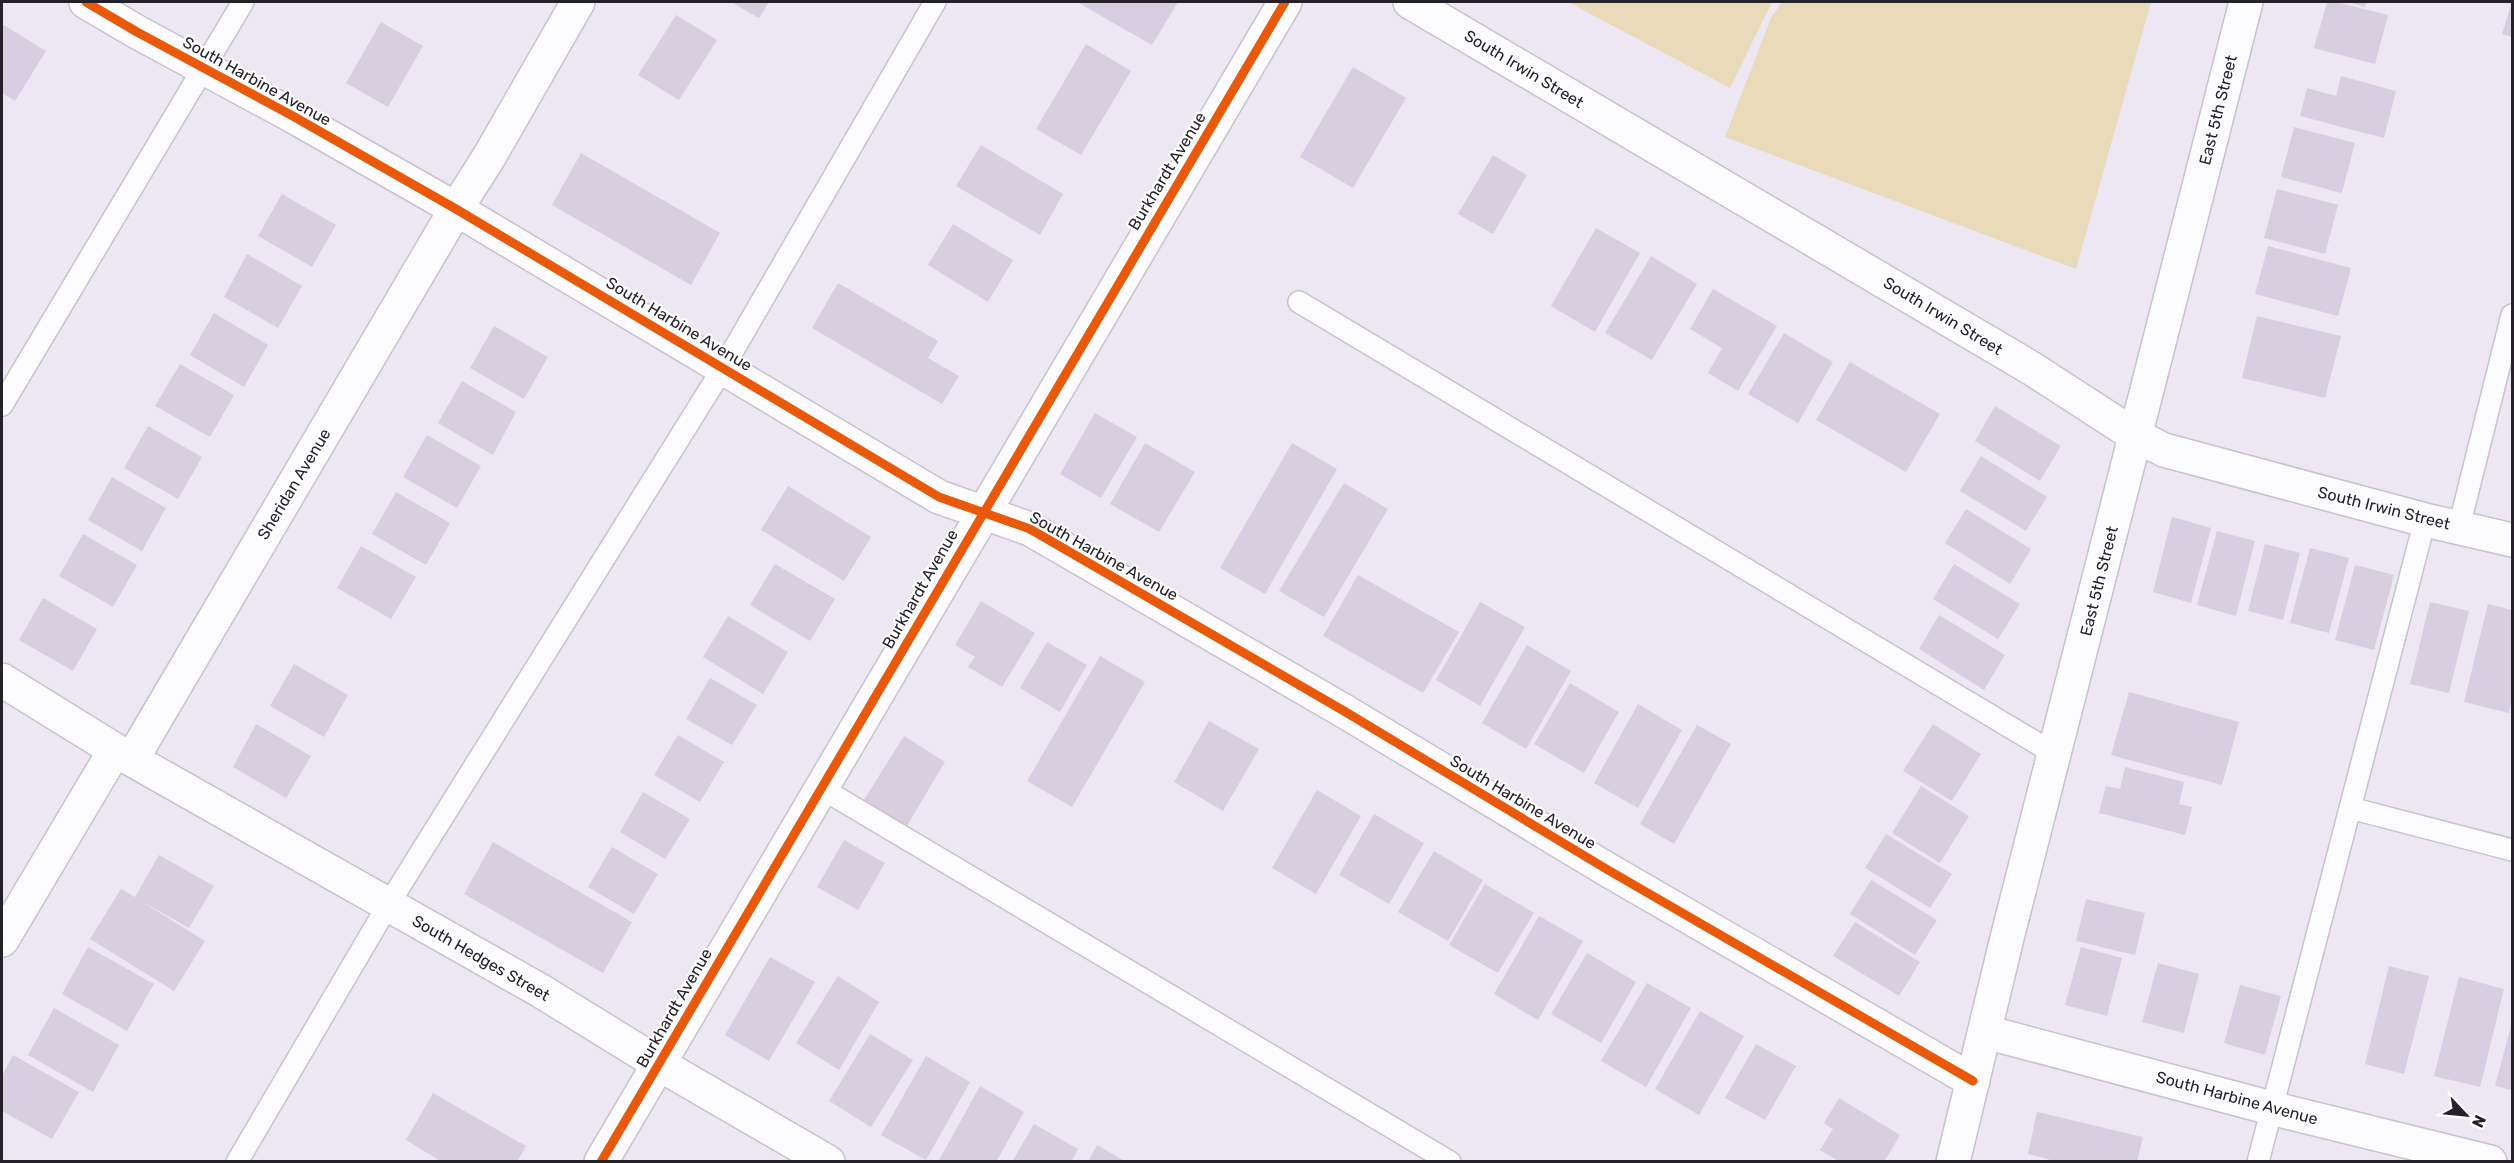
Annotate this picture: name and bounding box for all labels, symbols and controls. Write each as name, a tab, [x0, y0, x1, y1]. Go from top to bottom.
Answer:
street label: South Irwin Street	[1461, 26, 1587, 112]
street label: South Harbine Avenue	[180, 32, 334, 130]
street label: East 5th Street	[2195, 53, 2241, 167]
street label: Burkhardt Avenue	[1124, 108, 1210, 234]
street label: South Harbine Avenue	[603, 273, 755, 375]
street label: South Irwin Street	[1880, 273, 2006, 359]
street label: Sheridan Avenue	[253, 425, 335, 543]
street label: South Irwin Street	[2316, 482, 2452, 534]
street label: South Harbine Avenue	[1027, 507, 1181, 605]
street label: East 5th Street	[2076, 524, 2122, 638]
street label: Burkhardt Avenue	[878, 526, 962, 652]
street label: South Harbine Avenue	[1447, 751, 1599, 853]
street label: South Hedges Street	[409, 911, 553, 1005]
street label: Burkhardt Avenue	[632, 945, 716, 1071]
street label: South Harbine Avenue	[2154, 1067, 2320, 1129]
north arrow	[2436, 1085, 2496, 1145]
text: N	[2468, 1112, 2490, 1131]

